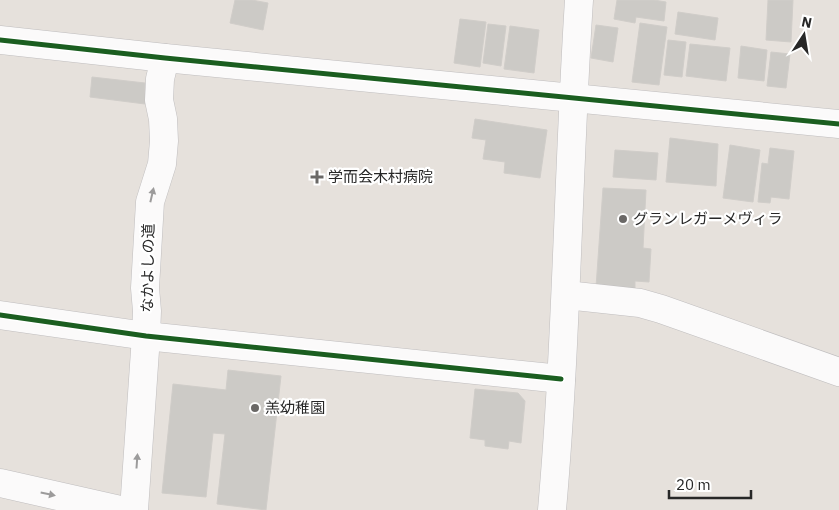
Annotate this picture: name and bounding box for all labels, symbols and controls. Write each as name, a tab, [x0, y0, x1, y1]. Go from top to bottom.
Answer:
north arrow	[779, 10, 829, 60]
text: N	[800, 12, 814, 32]
place label: 学而会木村病院	[328, 167, 433, 186]
marker: 学而会木村病院	[310, 170, 324, 184]
one-way arrow	[148, 187, 156, 202]
place label: グランレガーメヴィラ	[633, 209, 782, 228]
marker: グランレガーメヴィラ	[617, 213, 629, 225]
street label: なかよしの道	[137, 223, 158, 313]
place label: 羔幼稚園	[265, 398, 325, 417]
marker: 羔幼稚園	[249, 402, 261, 414]
one-way arrow	[134, 453, 142, 469]
scale bar	[669, 468, 752, 500]
text: 20 m	[676, 475, 711, 494]
one-way arrow	[40, 490, 55, 498]

